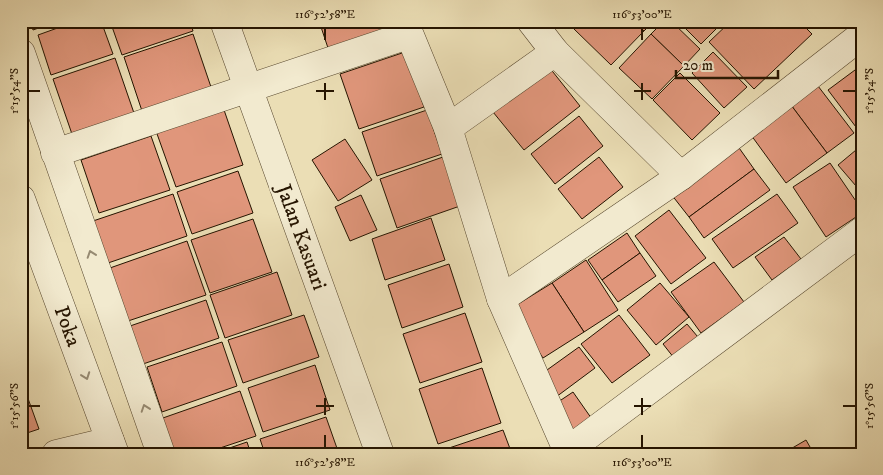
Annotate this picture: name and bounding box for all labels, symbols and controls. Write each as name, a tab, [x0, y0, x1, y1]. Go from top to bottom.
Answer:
text: 116°52'58"E	[295, 7, 356, 22]
text: 116°53'00"E	[612, 7, 672, 22]
scale bar	[676, 48, 778, 80]
text: 20 m	[683, 56, 713, 75]
text: 1°15'54"S	[7, 68, 22, 114]
text: 1°15'54"S	[862, 68, 877, 114]
street label: Jalan Kasuari	[269, 179, 332, 294]
one-way arrow	[87, 251, 97, 259]
street label: Poka	[48, 302, 86, 350]
one-way arrow	[80, 371, 90, 380]
text: 1°15'56"S	[7, 383, 22, 429]
text: 1°15'56"S	[862, 383, 877, 429]
one-way arrow	[141, 404, 151, 413]
text: 116°52'58"E	[295, 455, 356, 470]
text: 116°53'00"E	[612, 455, 672, 470]

